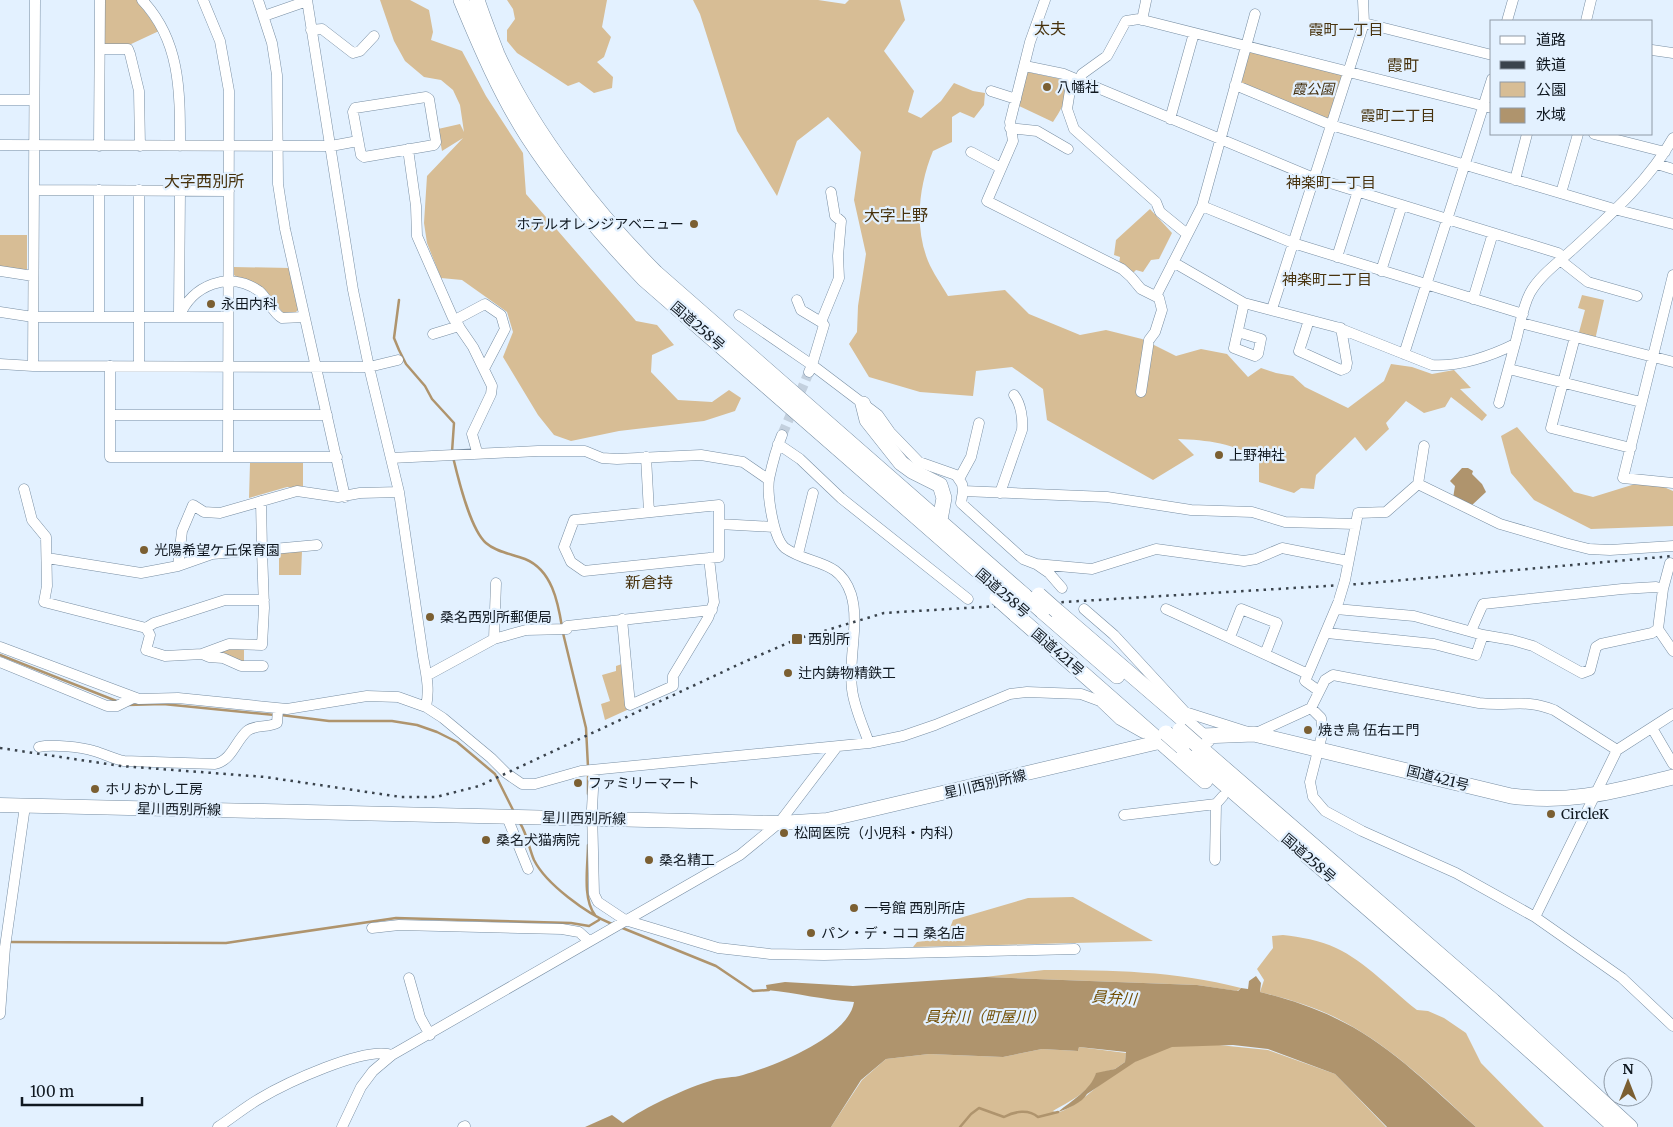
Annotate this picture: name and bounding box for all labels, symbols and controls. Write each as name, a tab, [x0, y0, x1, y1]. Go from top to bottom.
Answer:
district label: 太夫	[1034, 18, 1066, 38]
district label: 霞町一丁目	[1308, 20, 1384, 39]
legend	[1490, 20, 1653, 135]
text: 道路	[1536, 30, 1566, 49]
district label: 霞町	[1387, 55, 1419, 75]
text: 鉄道	[1536, 55, 1566, 74]
place label: 八幡社	[1057, 78, 1099, 96]
park label: 霞公園	[1292, 80, 1336, 98]
text: 公園	[1536, 80, 1566, 99]
marker: 八幡社	[1041, 81, 1053, 93]
text: 水域	[1536, 105, 1566, 124]
district label: 霞町二丁目	[1360, 106, 1436, 125]
district label: 大字西別所	[164, 171, 244, 191]
district label: 神楽町一丁目	[1286, 173, 1376, 192]
district label: 大字上野	[864, 205, 928, 225]
place label: ホテルオレンジアベニュー	[516, 215, 684, 233]
marker: ホテルオレンジアベニュー	[688, 218, 700, 230]
district label: 神楽町二丁目	[1282, 270, 1372, 289]
place label: 永田内科	[221, 295, 277, 313]
marker: 永田内科	[205, 298, 217, 310]
street label: 国道258号	[667, 298, 729, 354]
place label: 上野神社	[1229, 446, 1285, 464]
marker: 上野神社	[1213, 449, 1225, 461]
place label: 光陽希望ケ丘保育園	[154, 541, 280, 559]
marker: 光陽希望ケ丘保育園	[138, 544, 150, 556]
street label: 国道258号	[972, 565, 1034, 621]
district label: 新倉持	[625, 572, 673, 592]
place label: 桑名西別所郵便局	[440, 608, 552, 626]
marker: 桑名西別所郵便局	[424, 611, 436, 623]
street label: 国道421号	[1028, 624, 1088, 680]
place label: 西別所	[808, 630, 850, 648]
marker: 西別所	[790, 632, 804, 646]
place label: 辻内鋳物精鉄工	[798, 664, 896, 682]
marker: 辻内鋳物精鉄工	[782, 667, 794, 679]
place label: 焼き鳥 伍右エ門	[1318, 721, 1419, 739]
marker: 焼き鳥 伍右エ門	[1302, 724, 1314, 736]
street label: 国道421号	[1405, 762, 1471, 794]
street label: 星川西別所線	[942, 766, 1028, 802]
place label: ファミリーマート	[588, 774, 700, 792]
marker: ファミリーマート	[572, 777, 584, 789]
place label: ホリおかし工房	[105, 780, 203, 798]
marker: ホリおかし工房	[89, 783, 101, 795]
street label: 星川西別所線	[137, 799, 221, 819]
place label: CircleK	[1561, 805, 1610, 823]
street label: 星川西別所線	[542, 808, 626, 828]
marker: CircleK	[1545, 808, 1557, 820]
place label: 松岡医院（小児科・内科）	[794, 824, 962, 842]
marker: 松岡医院（小児科・内科）	[778, 827, 790, 839]
street label: 国道258号	[1278, 830, 1340, 886]
place label: 桑名犬猫病院	[496, 831, 580, 849]
marker: 桑名犬猫病院	[480, 834, 492, 846]
place label: 桑名精工	[659, 851, 715, 869]
marker: 桑名精工	[643, 854, 655, 866]
place label: 一号館 西別所店	[864, 899, 965, 917]
marker: 一号館 西別所店	[848, 902, 860, 914]
place label: パン・デ・ココ 桑名店	[821, 924, 965, 942]
marker: パン・デ・ココ 桑名店	[805, 927, 817, 939]
water label: 員弁川	[1091, 986, 1139, 1009]
water label: 員弁川（町屋川）	[925, 1007, 1045, 1026]
north arrow	[1603, 1057, 1653, 1107]
text: N	[1622, 1060, 1634, 1078]
scale bar	[22, 1074, 142, 1106]
text: 100 m	[30, 1082, 74, 1101]

